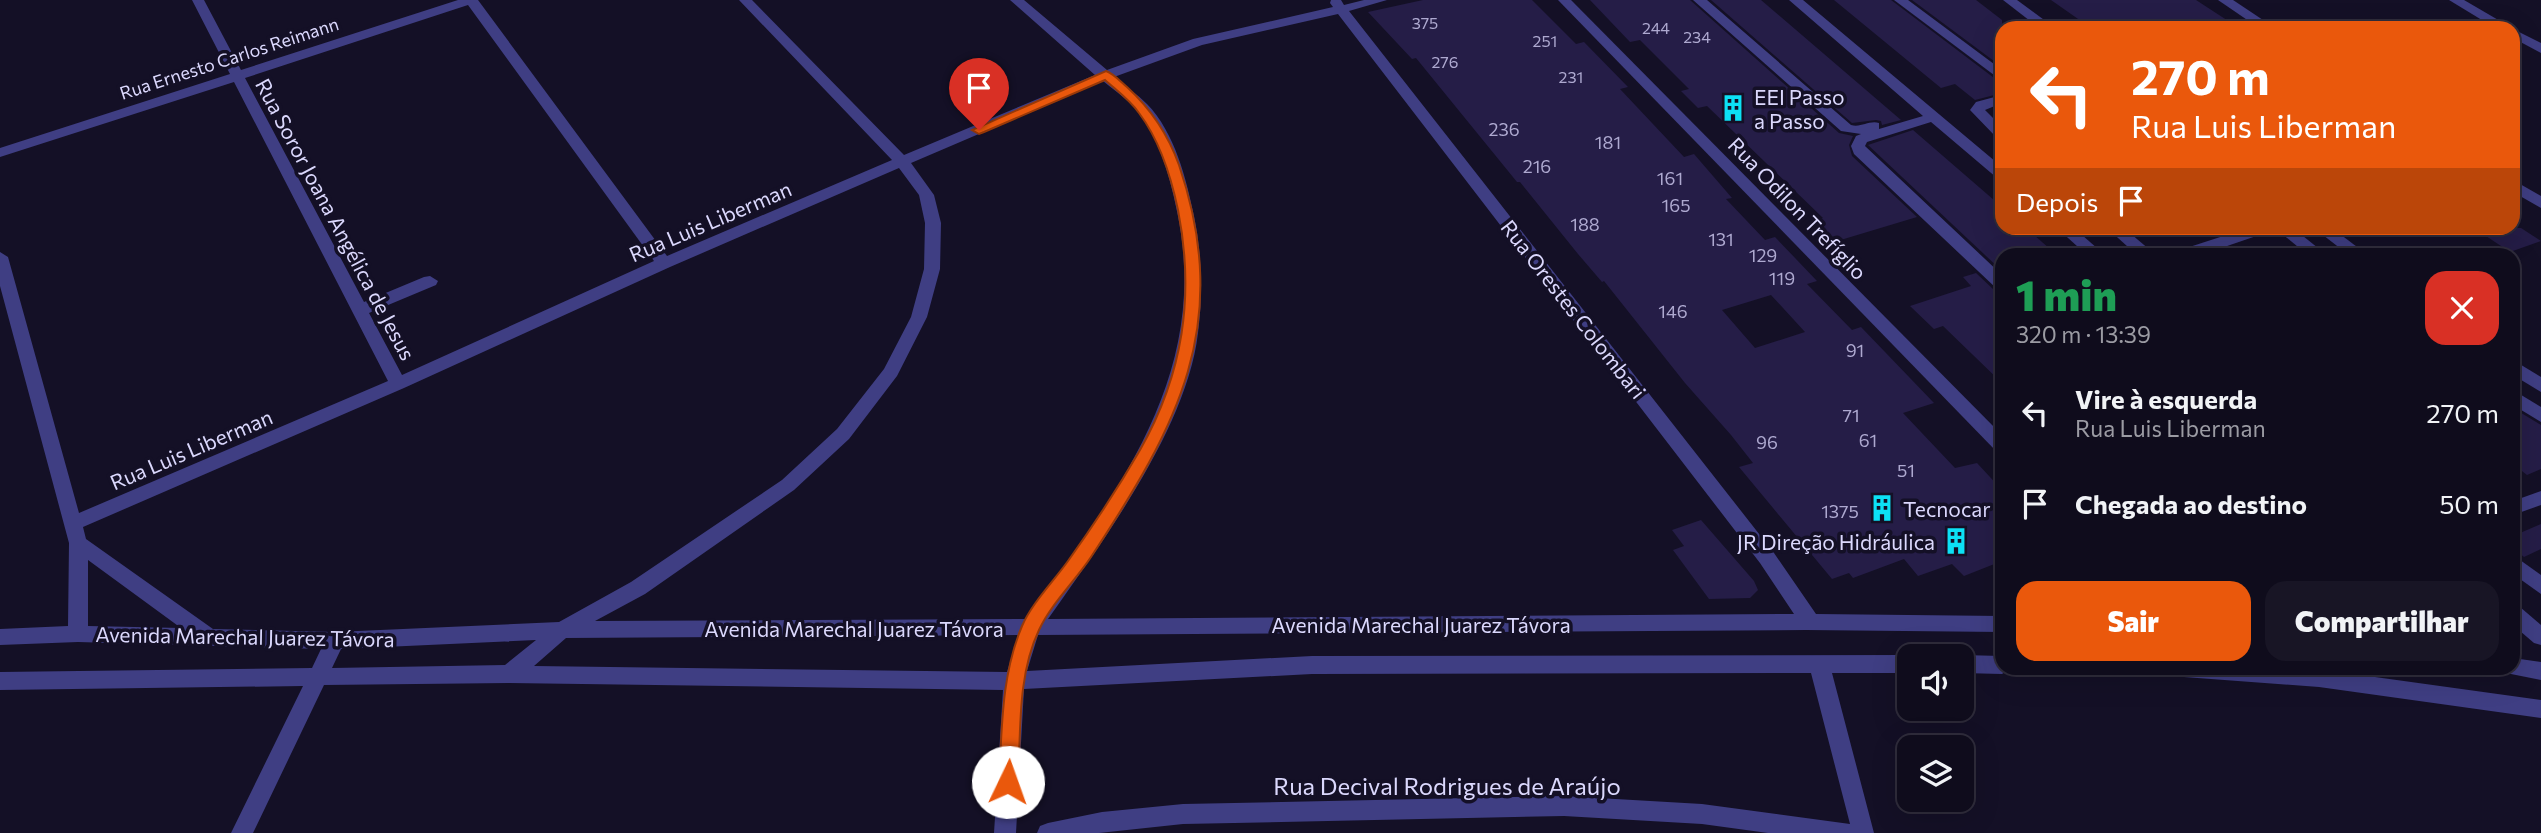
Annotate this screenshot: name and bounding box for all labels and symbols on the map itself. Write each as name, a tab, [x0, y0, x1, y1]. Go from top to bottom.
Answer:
street label: Rua Ernesto Carlos Reimann	[117, 12, 341, 104]
house number: 375	[1412, 13, 1438, 32]
house number: 244	[1642, 18, 1670, 37]
house number: 234	[1683, 27, 1711, 46]
house number: 251	[1533, 31, 1557, 50]
house number: 276	[1432, 52, 1458, 71]
pin	[949, 58, 1009, 130]
house number: 231	[1559, 67, 1583, 86]
street label: Rua Soror Joana Angélica de Jesus	[251, 74, 421, 364]
place label: EEI Passo a Passo	[1754, 84, 1845, 133]
building icon: EEI Passo a Passo	[1718, 93, 1748, 123]
house number: 236	[1488, 118, 1520, 140]
house number: 181	[1595, 131, 1621, 153]
street label: Rua Odilon Trefíglio	[1724, 132, 1872, 284]
house number: 216	[1523, 155, 1551, 177]
house number: 161	[1657, 167, 1683, 189]
street label: Rua Luis Liberman	[625, 175, 795, 267]
house number: 165	[1662, 194, 1690, 216]
house number: 188	[1570, 213, 1600, 235]
street label: Rua Orestes Colombari	[1496, 215, 1652, 403]
house number: 131	[1708, 228, 1734, 250]
house number: 129	[1749, 244, 1777, 266]
house number: 119	[1769, 267, 1795, 289]
house number: 146	[1658, 300, 1688, 322]
house number: 91	[1846, 339, 1864, 361]
street label: Rua Luis Liberman	[106, 403, 276, 495]
house number: 71	[1842, 404, 1860, 426]
house number: 61	[1859, 429, 1877, 451]
house number: 96	[1756, 431, 1778, 453]
house number: 51	[1897, 459, 1915, 481]
building icon: Tecnocar	[1867, 493, 1897, 523]
place label: Tecnocar	[1903, 496, 1991, 521]
house number: 1375	[1821, 500, 1859, 522]
building icon: JR Direção Hidráulica	[1941, 526, 1971, 556]
place label: JR Direção Hidráulica	[1737, 529, 1935, 554]
street label: Avenida Marechal Juarez Távora	[1271, 612, 1571, 637]
street label: Avenida Marechal Juarez Távora	[704, 616, 1004, 641]
street label: Avenida Marechal Juarez Távora	[95, 621, 395, 651]
position arrow	[971, 745, 1045, 819]
street label: Rua Decival Rodrigues de Araújo	[1273, 771, 1621, 800]

